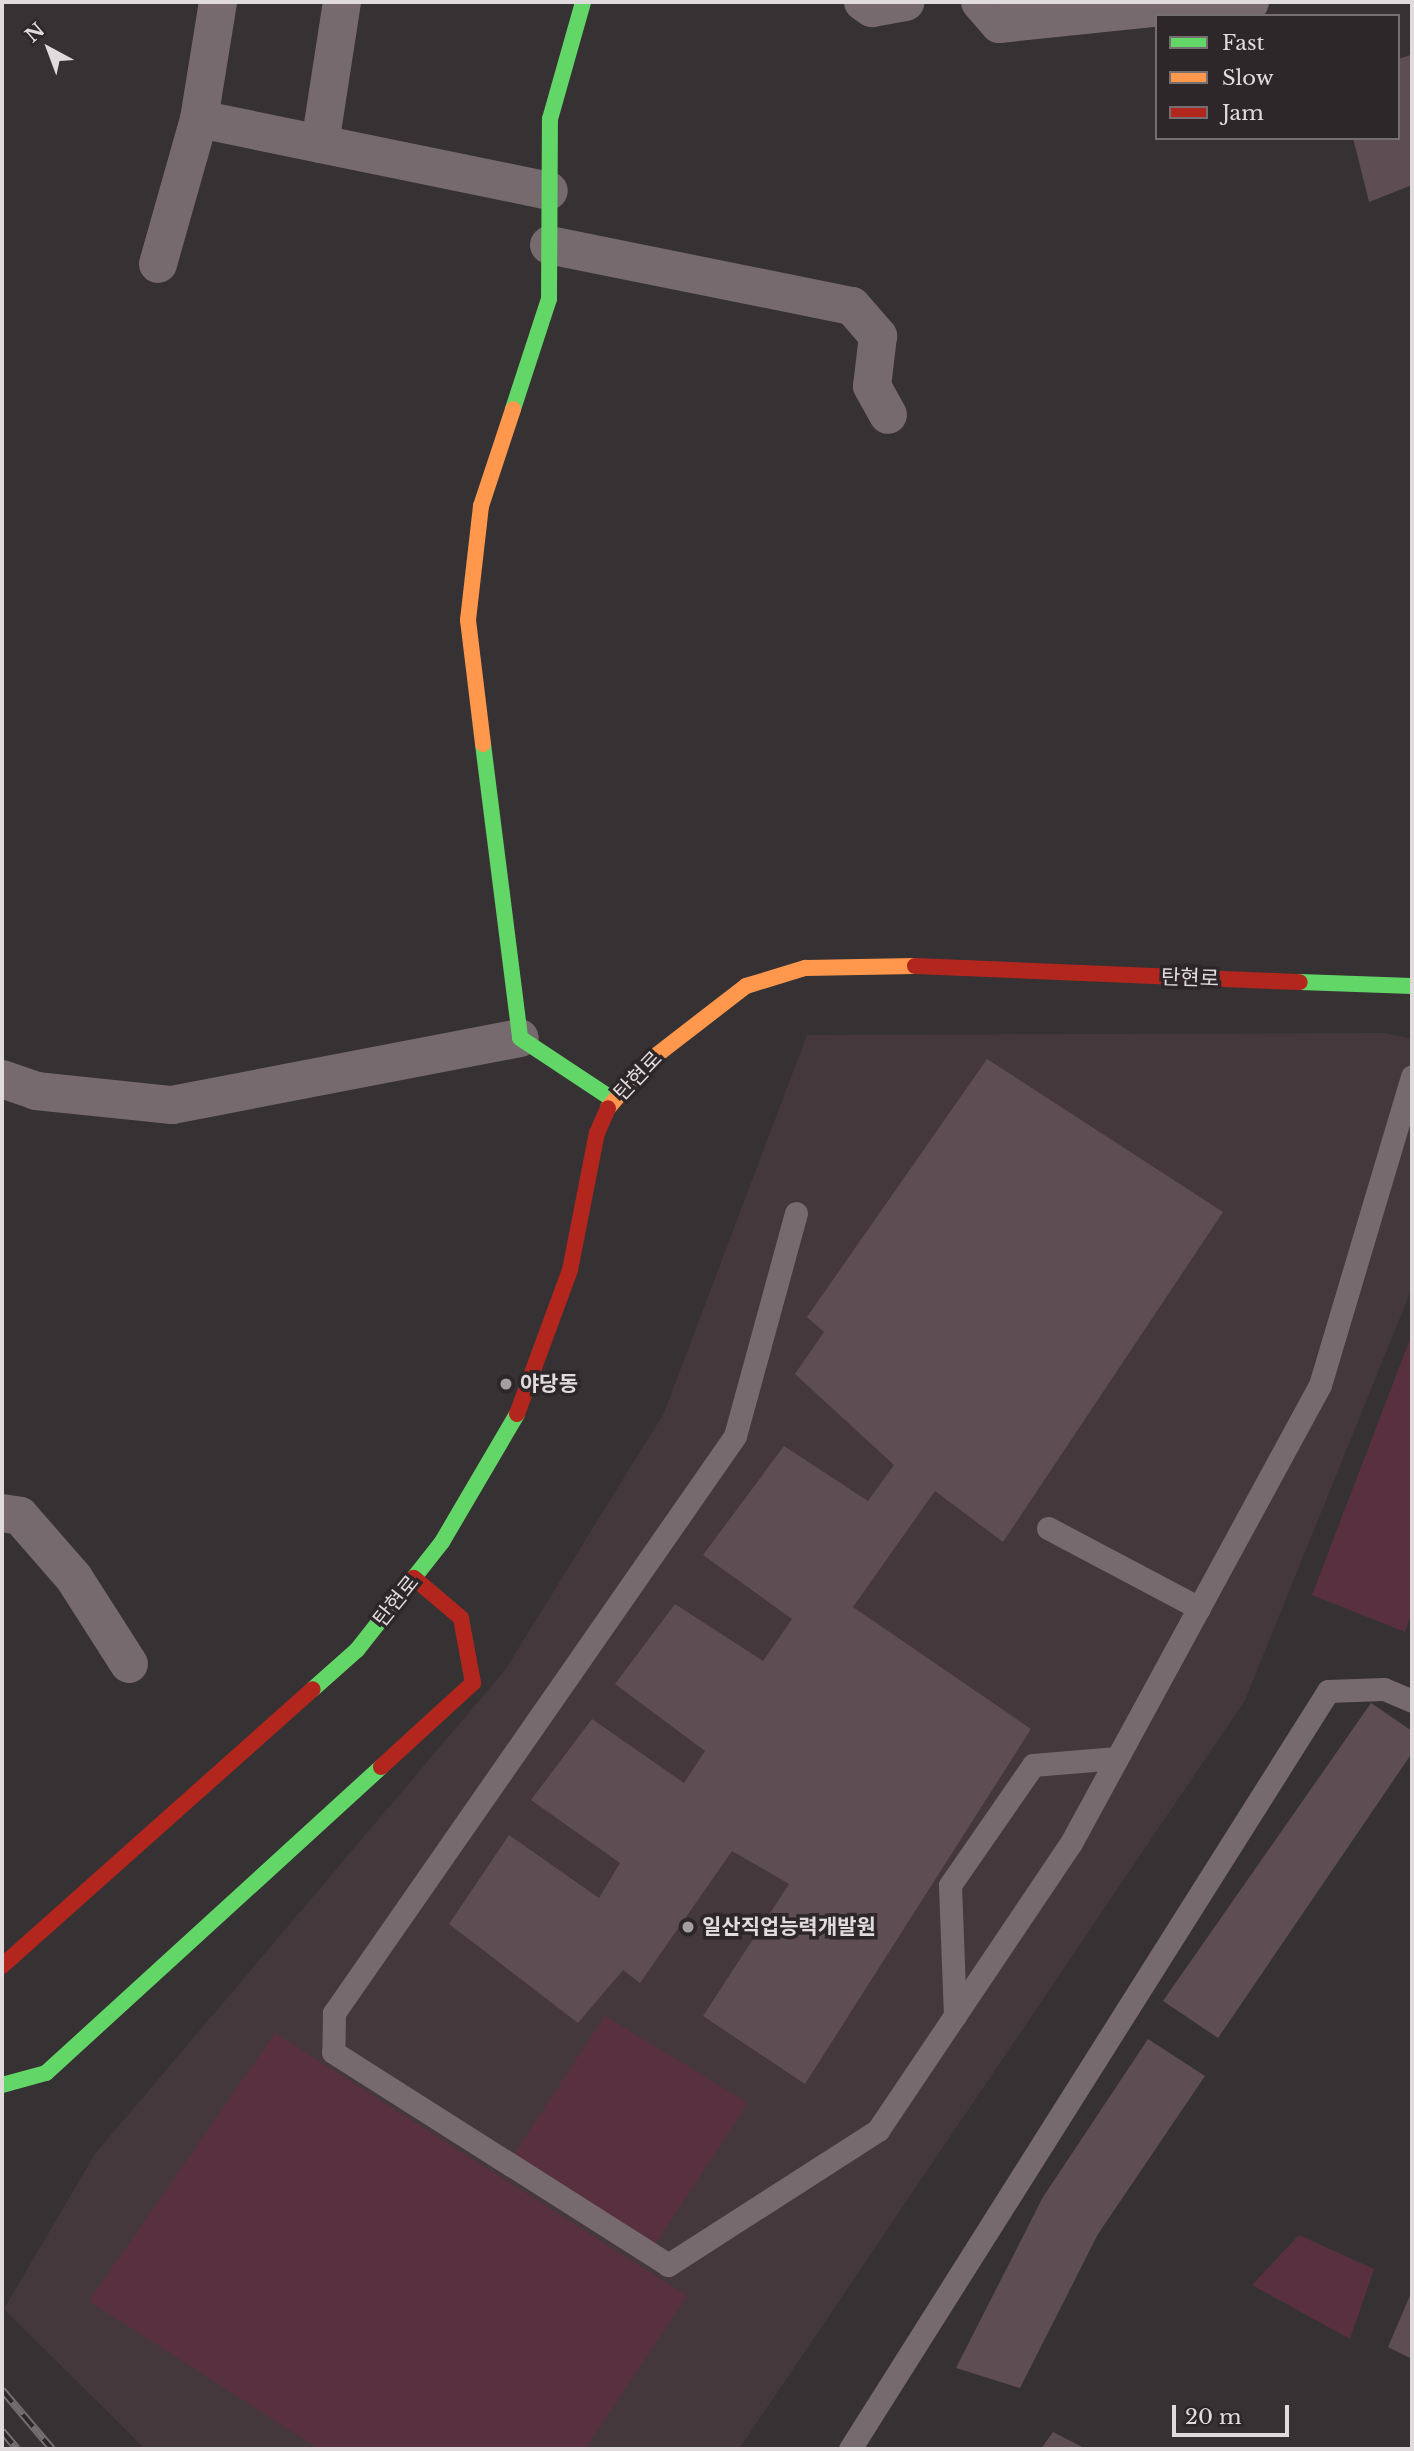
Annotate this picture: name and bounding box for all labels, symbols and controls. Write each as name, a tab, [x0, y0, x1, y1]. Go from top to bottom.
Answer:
north arrow	[14, 14, 84, 84]
legend	[1155, 14, 1400, 140]
text: N	[21, 18, 49, 47]
text: Fast	[1222, 30, 1264, 56]
text: Slow	[1222, 65, 1274, 91]
text: Jam	[1222, 100, 1264, 126]
street label: 탄현로	[1161, 964, 1219, 992]
street label: 탄현로	[609, 1046, 667, 1106]
place label: 야당동	[520, 1371, 578, 1397]
marker: 야당동	[498, 1376, 514, 1392]
street label: 탄현로	[368, 1571, 424, 1631]
place label: 일산직업능력개발원	[702, 1914, 876, 1940]
marker: 일산직업능력개발원	[680, 1919, 696, 1935]
scale bar	[1176, 2392, 1293, 2436]
text: 20 m	[1185, 2404, 1242, 2430]

